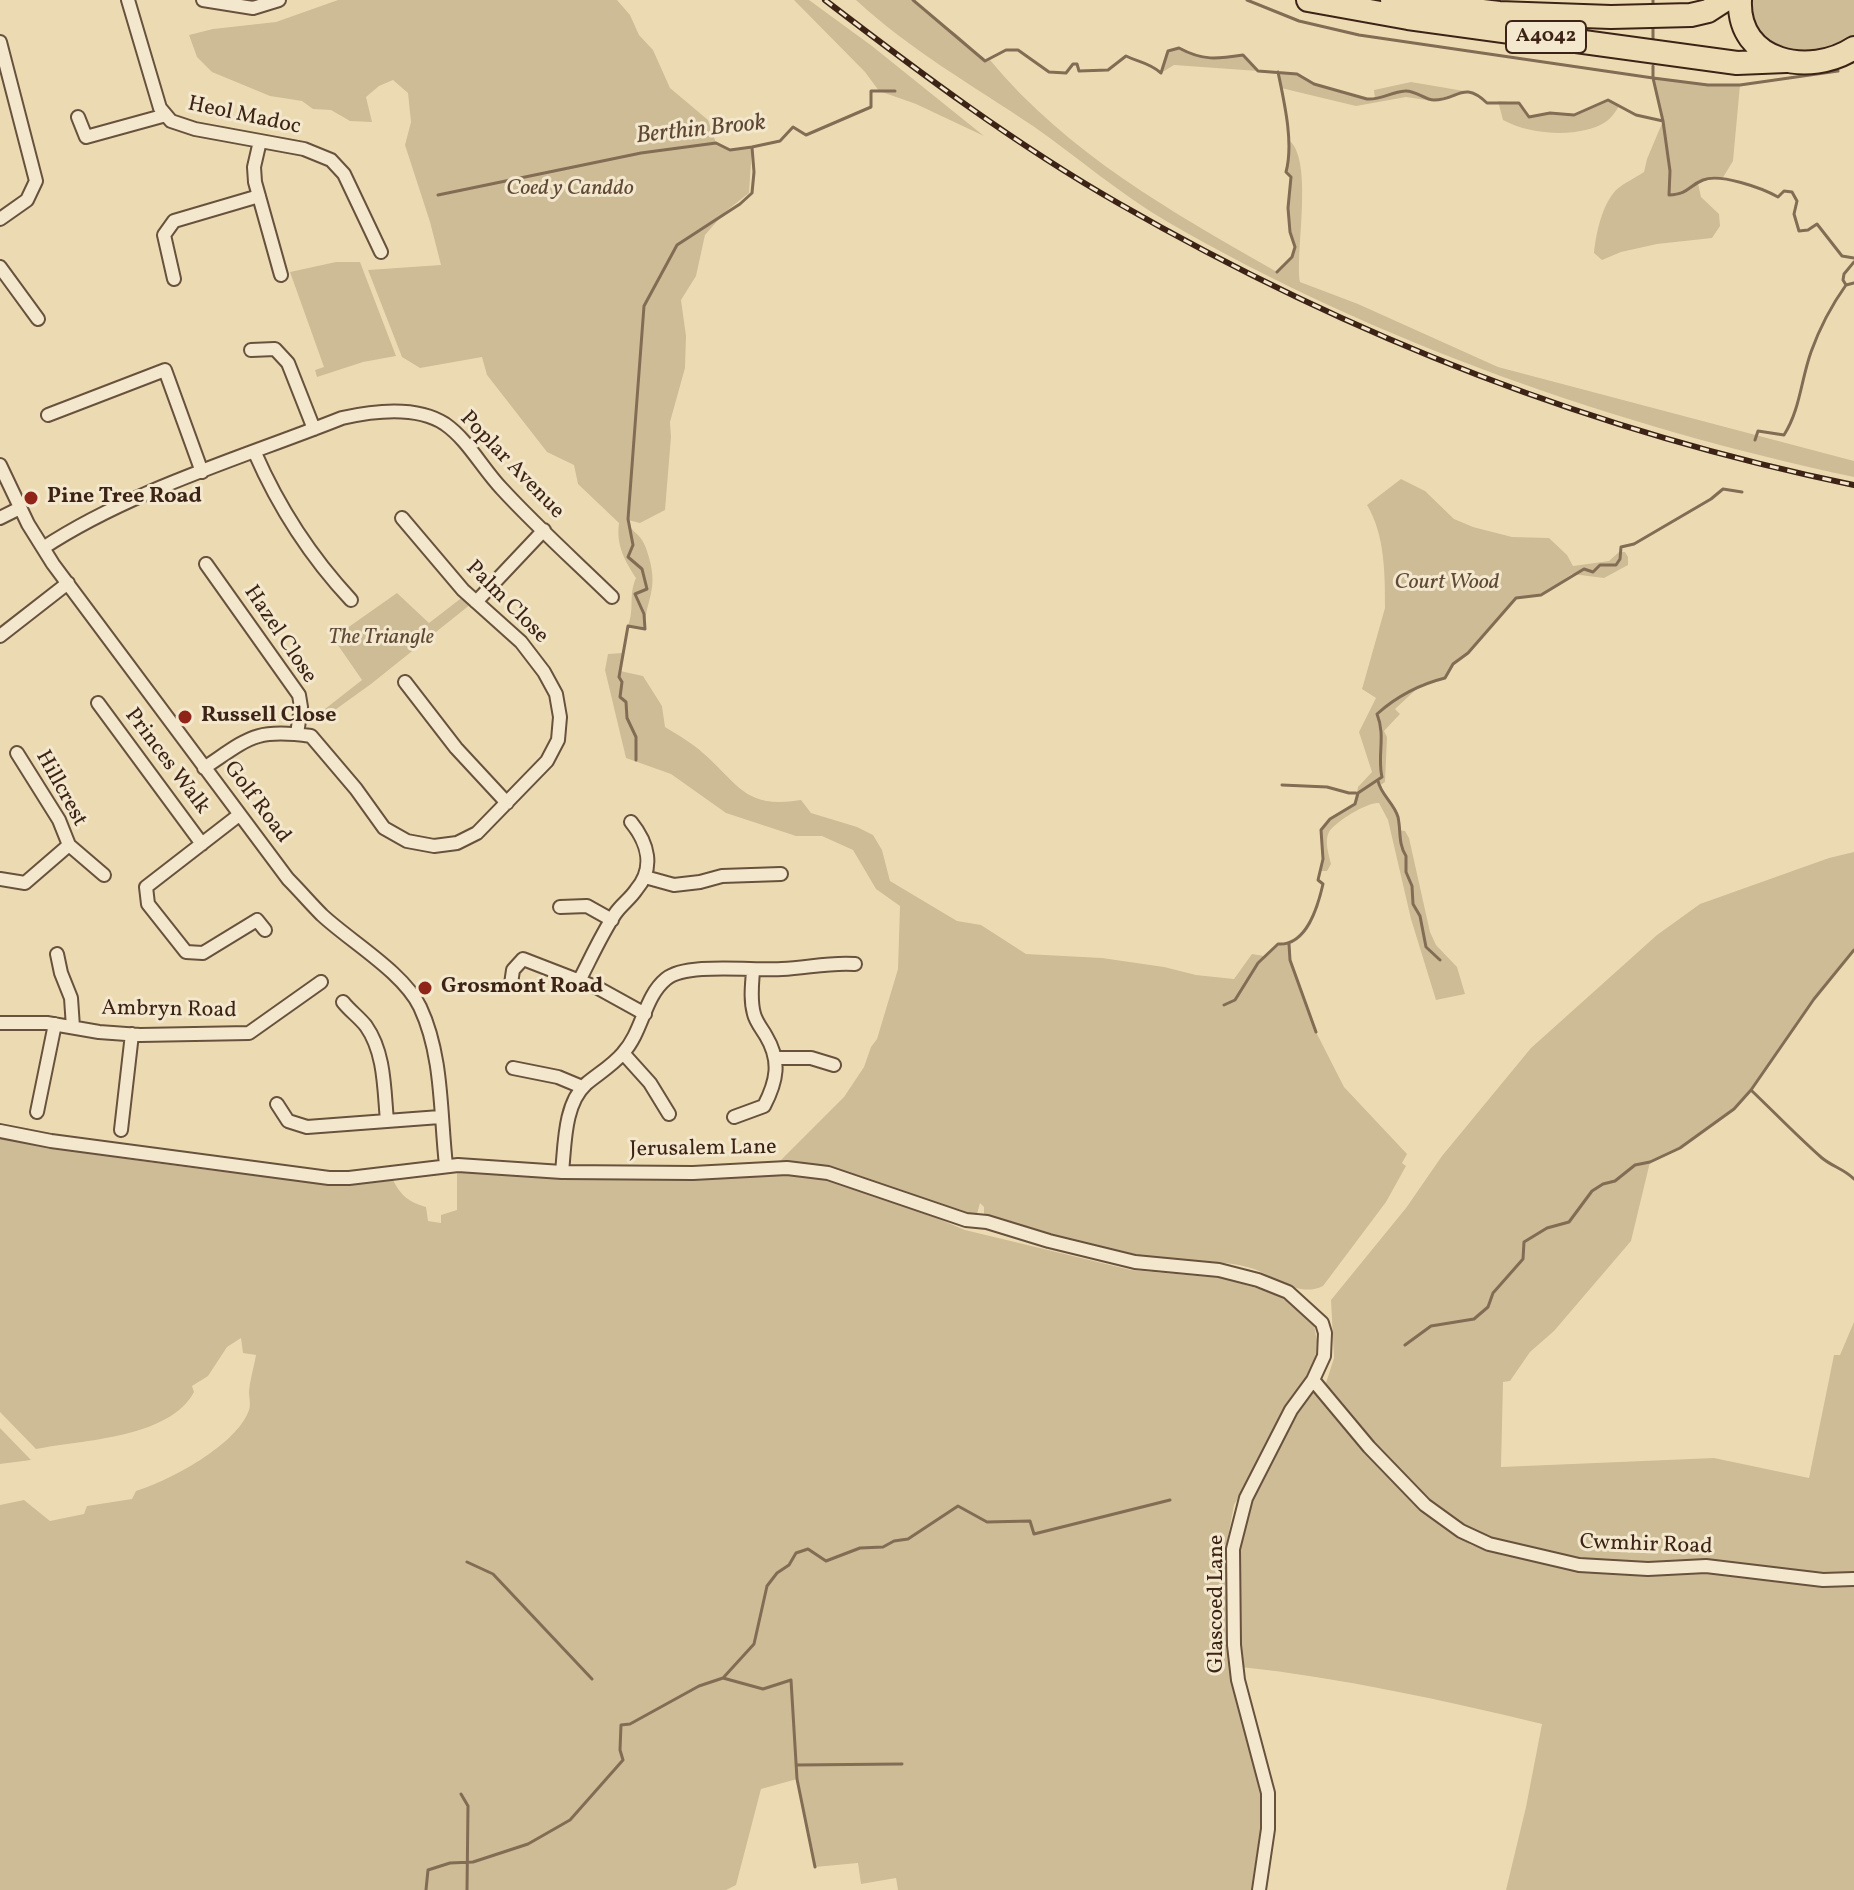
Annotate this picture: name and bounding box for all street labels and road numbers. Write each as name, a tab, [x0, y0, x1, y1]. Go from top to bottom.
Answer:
road number: A4042	[1506, 21, 1586, 53]
street label: Heol Madoc	[185, 92, 303, 142]
street label: Poplar Avenue	[453, 407, 569, 525]
street label: Palm Close	[459, 556, 553, 650]
street label: Hazel Close	[237, 581, 321, 689]
street label: Princes Walk	[118, 704, 214, 820]
street label: Hillcrest	[28, 746, 92, 832]
street label: Golf Road	[217, 757, 295, 849]
street label: Ambryn Road	[101, 997, 237, 1025]
street label: Jerusalem Lane	[629, 1136, 777, 1164]
street label: Cwmhir Road	[1579, 1530, 1713, 1562]
street label: Glascoed Lane	[1205, 1535, 1231, 1673]

